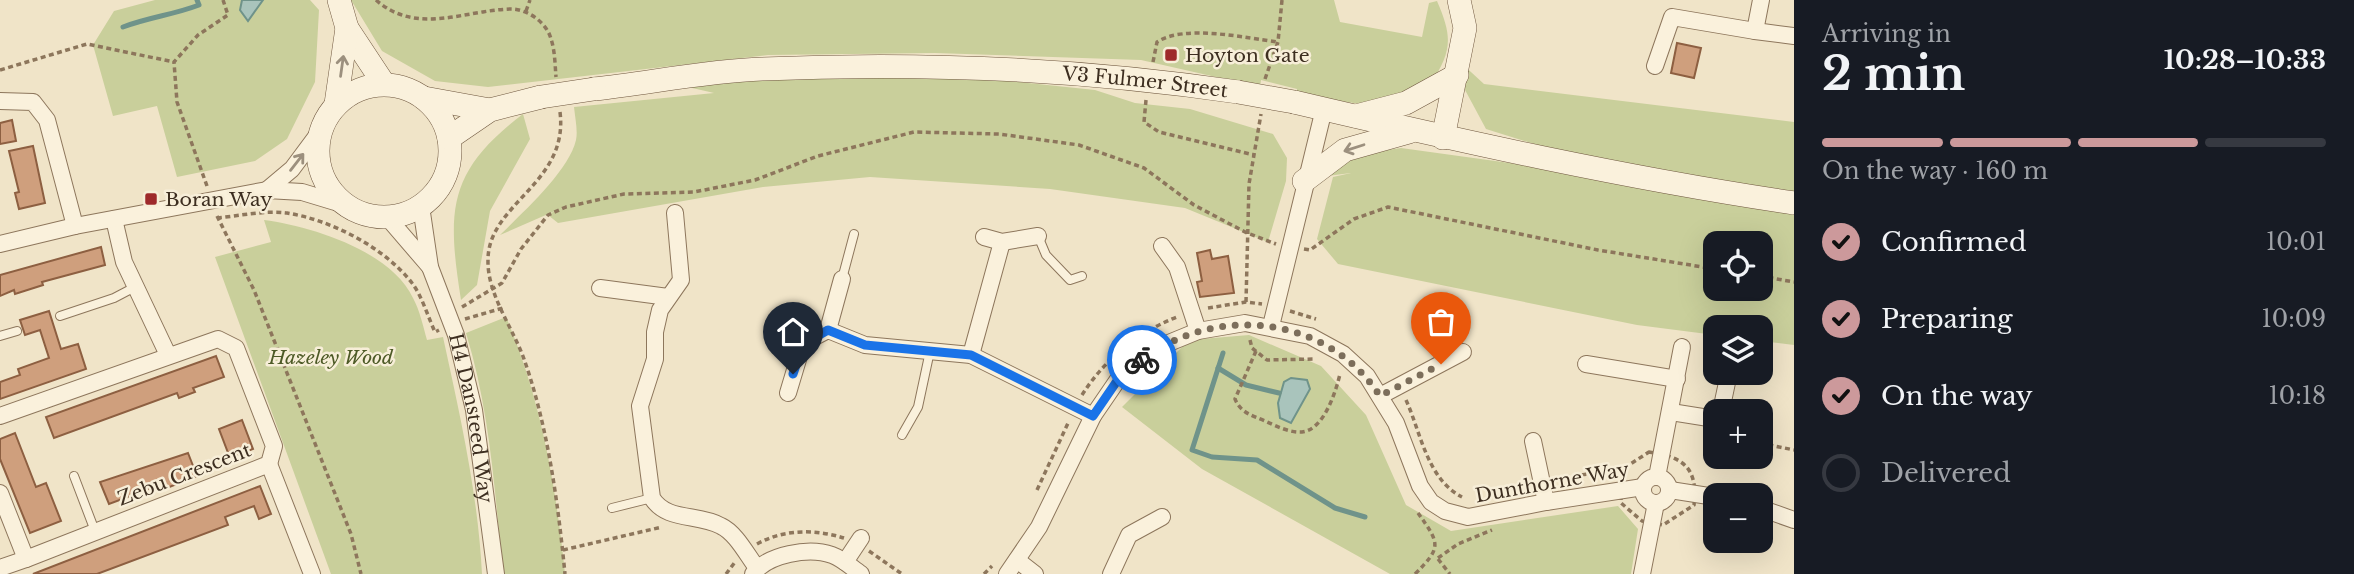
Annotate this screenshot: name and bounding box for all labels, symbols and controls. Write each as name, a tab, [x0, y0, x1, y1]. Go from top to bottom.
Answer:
text: Arriving in	[1822, 20, 1951, 48]
place label: Hoyton Gate	[1185, 44, 1310, 67]
text: 10:28–10:33	[2164, 44, 2326, 76]
text: 2 min	[1822, 45, 1965, 102]
marker: Hoyton Gate	[1163, 47, 1179, 63]
one-way arrow	[336, 55, 349, 78]
street label: V3 Fulmer Street	[1061, 62, 1230, 103]
one-way arrow	[1343, 142, 1365, 155]
one-way arrow	[289, 154, 304, 172]
text: On the way · 160 m	[1822, 157, 2048, 185]
place label: Boran Way	[165, 188, 272, 211]
marker: Boran Way	[143, 191, 159, 207]
icon: check	[1822, 223, 1860, 261]
text: Confirmed	[1881, 226, 2026, 258]
text: 10:01	[2266, 228, 2326, 256]
map controls	[1703, 231, 1773, 553]
button: locate	[1703, 231, 1773, 301]
pin	[1411, 292, 1471, 364]
icon: check	[1822, 300, 1860, 338]
pin	[763, 302, 823, 374]
icon: bag	[1422, 303, 1460, 341]
text: Preparing	[1881, 303, 2013, 335]
text: 10:09	[2262, 305, 2326, 333]
icon: home	[774, 313, 812, 351]
button: layers	[1703, 315, 1773, 385]
courier	[1107, 325, 1177, 395]
street label: H4 Dansteed Way	[444, 331, 497, 504]
icon: bike	[1123, 341, 1161, 379]
park label: Hazeley Wood	[268, 346, 394, 369]
icon: check	[1822, 377, 1860, 415]
text: On the way	[1881, 380, 2033, 412]
text: 10:18	[2269, 382, 2326, 410]
button: +	[1703, 399, 1773, 469]
street label: Zebu Crescent	[114, 438, 255, 510]
text: Delivered	[1881, 457, 2011, 489]
street label: Dunthorne Way	[1473, 458, 1631, 507]
button: −	[1703, 483, 1773, 553]

